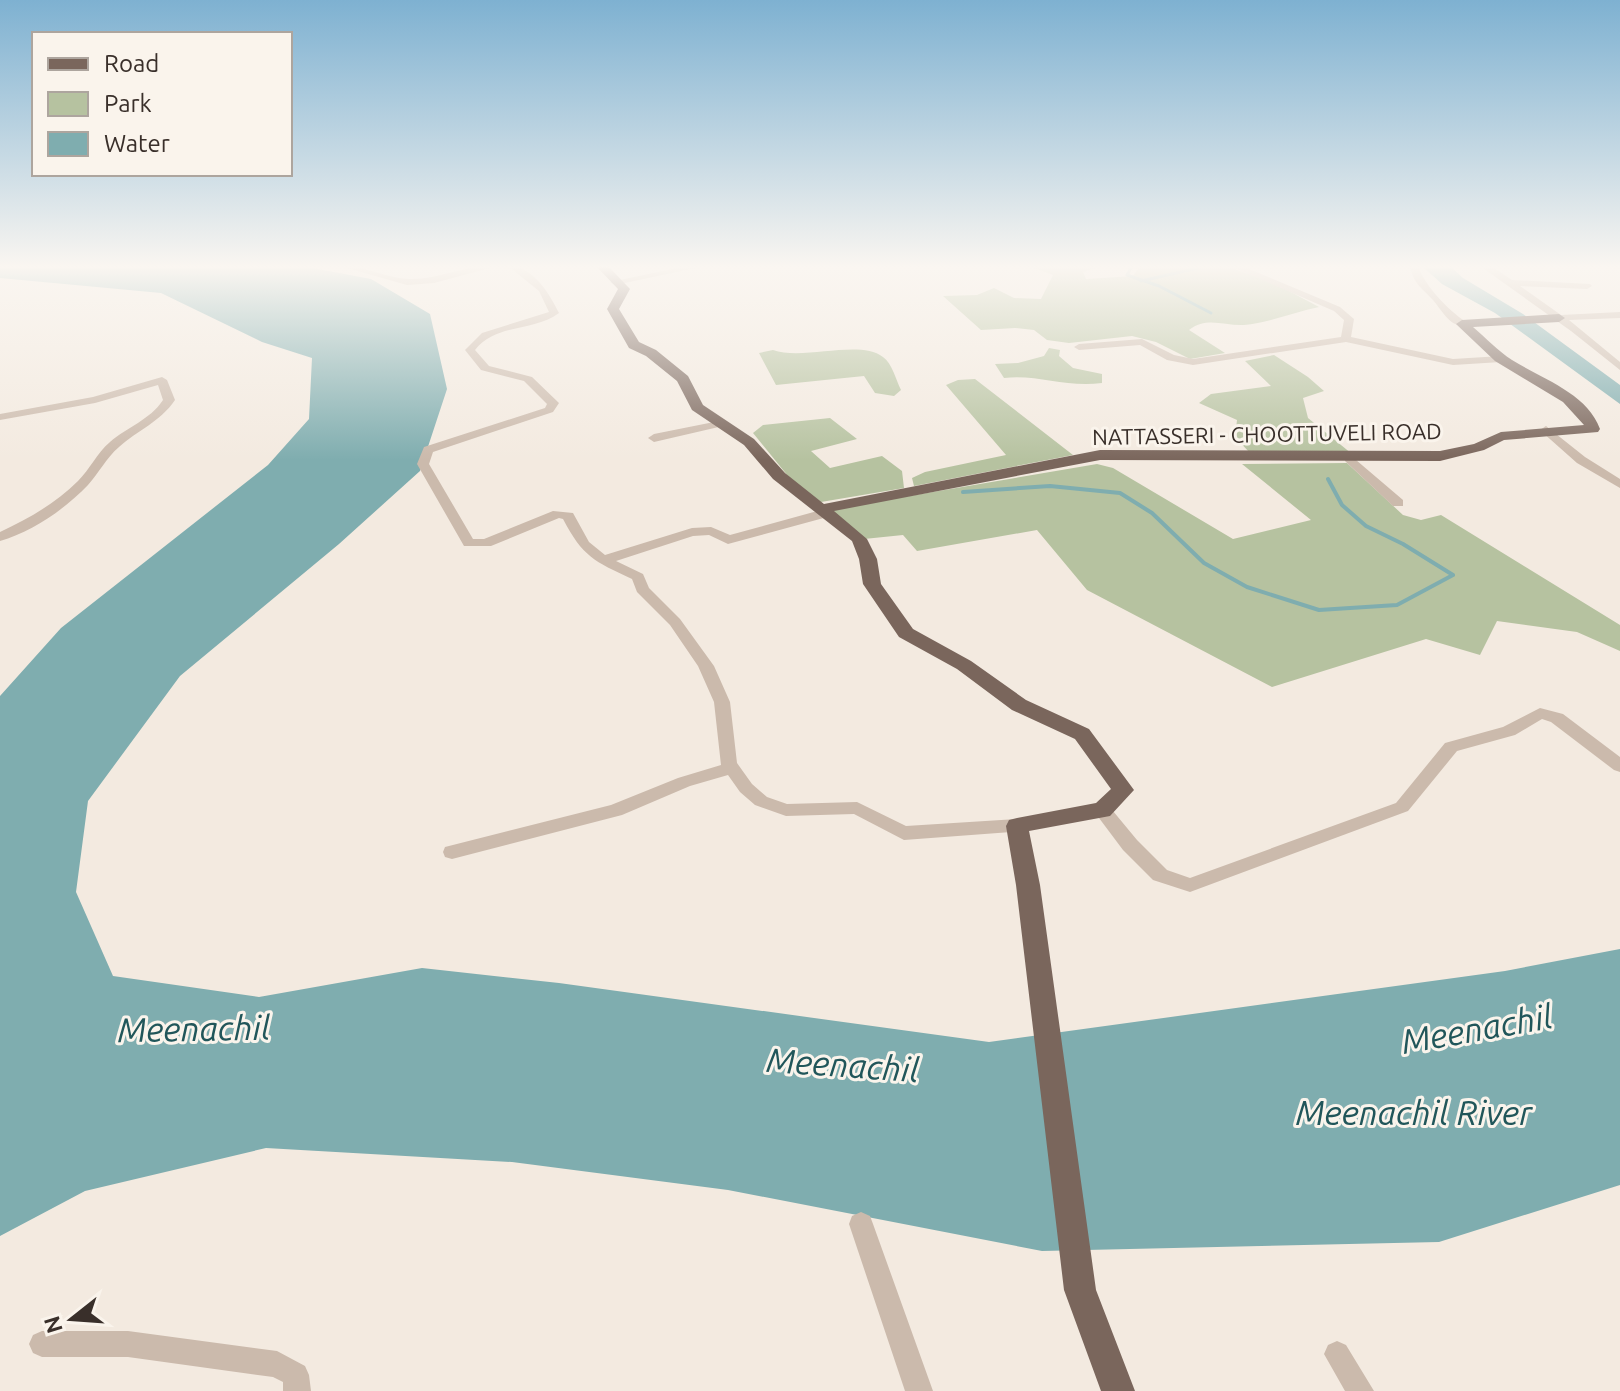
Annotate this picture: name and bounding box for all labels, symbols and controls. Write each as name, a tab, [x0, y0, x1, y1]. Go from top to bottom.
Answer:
legend	[32, 32, 292, 176]
text: Road	[104, 50, 159, 77]
text: Park	[104, 90, 152, 117]
text: Water	[104, 130, 170, 157]
street label: NATTASSERI - CHOOTTUVELI ROAD	[1092, 418, 1442, 449]
water label: Meenachil	[1398, 996, 1556, 1060]
water label: Meenachil	[117, 1008, 271, 1048]
water label: Meenachil	[765, 1040, 921, 1088]
water label: Meenachil River	[1296, 1093, 1533, 1131]
north arrow	[32, 1279, 112, 1359]
text: N	[38, 1313, 67, 1337]

